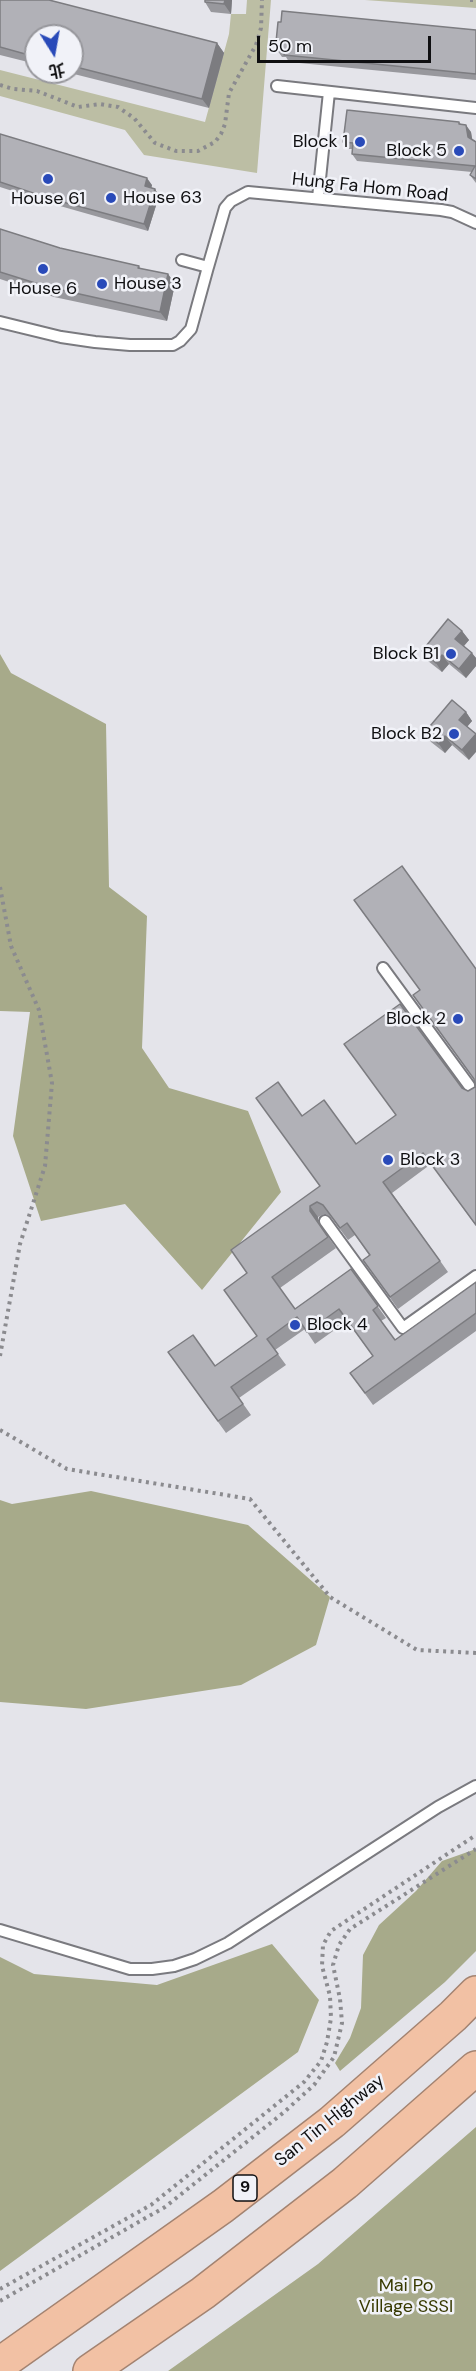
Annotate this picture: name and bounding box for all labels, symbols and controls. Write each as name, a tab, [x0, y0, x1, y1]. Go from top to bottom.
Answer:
north arrow	[24, 24, 84, 84]
scale bar	[260, 24, 434, 62]
text: 50 m	[268, 34, 312, 58]
text: 北	[47, 58, 67, 82]
place label: Block 1	[293, 131, 348, 153]
marker: Block 1	[353, 135, 367, 149]
place label: Block 5	[386, 140, 447, 162]
marker: Block 5	[452, 144, 466, 158]
street label: Hung Fa Hom Road	[291, 169, 449, 207]
marker: House 61	[41, 172, 55, 186]
place label: House 63	[123, 187, 202, 209]
place label: House 61	[11, 188, 85, 210]
marker: House 63	[104, 191, 118, 205]
marker: House 6	[36, 262, 50, 276]
place label: House 3	[114, 273, 182, 295]
marker: House 3	[95, 277, 109, 291]
place label: House 6	[9, 278, 77, 300]
place label: Block B1	[373, 643, 439, 665]
marker: Block B1	[444, 647, 458, 661]
place label: Block B2	[371, 723, 442, 745]
marker: Block B2	[447, 727, 461, 741]
place label: Block 2	[386, 1008, 446, 1030]
marker: Block 2	[451, 1012, 465, 1026]
place label: Block 3	[400, 1149, 460, 1171]
marker: Block 3	[381, 1153, 395, 1167]
place label: Block 4	[307, 1314, 368, 1336]
marker: Block 4	[288, 1318, 302, 1332]
street label: San Tin Highway	[271, 2070, 389, 2172]
road number: 9	[233, 2175, 257, 2201]
park label: Mai Po Village SSSI	[359, 2275, 453, 2318]

